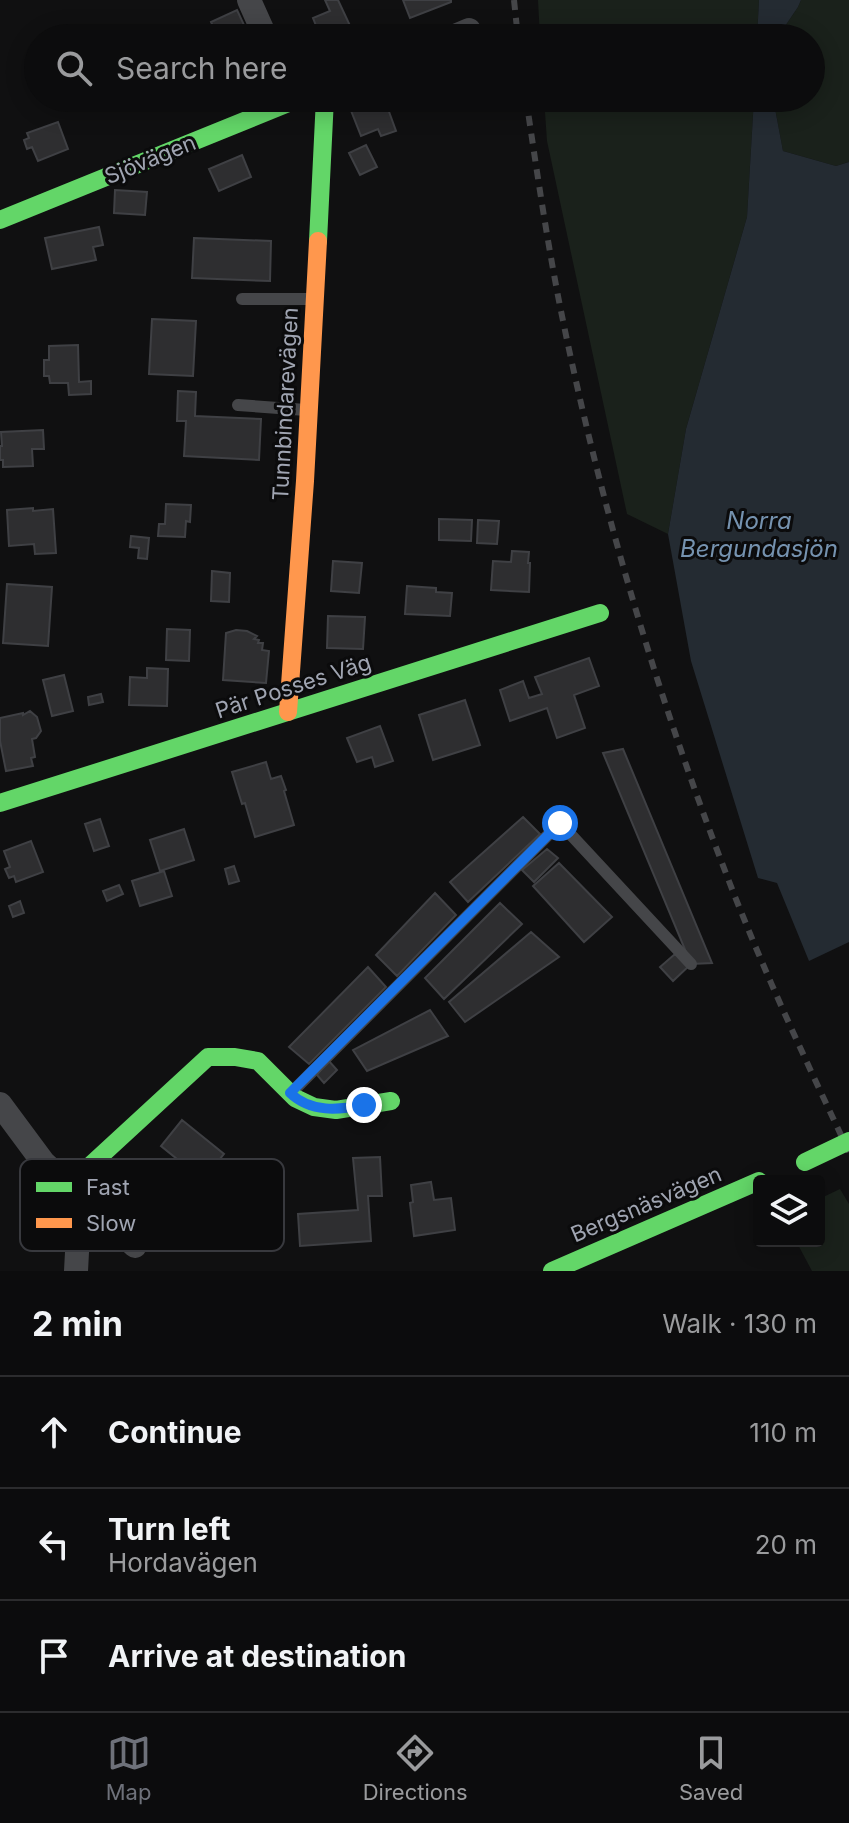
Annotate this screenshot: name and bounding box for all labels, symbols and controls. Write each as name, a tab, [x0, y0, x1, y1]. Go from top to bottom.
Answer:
search box	[24, 24, 825, 112]
icon: search	[52, 46, 96, 90]
text: Search here	[116, 50, 288, 86]
street label: Sjövägen	[101, 129, 199, 189]
street label: Tunnbindarevägen	[267, 307, 303, 501]
water label: Norra Bergundasjön	[680, 506, 838, 563]
street label: Pär Posses Väg	[212, 649, 374, 723]
route start	[542, 805, 578, 841]
route end	[346, 1087, 382, 1123]
legend	[20, 1159, 284, 1251]
street label: Bergsnäsvägen	[567, 1161, 725, 1247]
text: Fast	[86, 1174, 130, 1200]
map controls	[753, 1175, 825, 1247]
button: layers	[753, 1175, 825, 1247]
text: Slow	[86, 1210, 136, 1236]
text: 2 min	[32, 1303, 123, 1344]
text: Walk · 130 m	[662, 1308, 817, 1339]
icon: ahead	[32, 1410, 76, 1454]
text: Continue	[108, 1414, 242, 1450]
text: 110 m	[749, 1417, 817, 1448]
text: Turn left	[108, 1511, 230, 1547]
icon: left	[32, 1522, 76, 1566]
text: 20 m	[755, 1529, 817, 1560]
text: Hordavägen	[108, 1547, 258, 1578]
icon: arrive	[32, 1634, 76, 1678]
text: Arrive at destination	[108, 1638, 406, 1674]
tab: Map	[106, 1731, 151, 1805]
tab: Directions	[363, 1731, 468, 1805]
tab: Saved	[679, 1731, 743, 1805]

